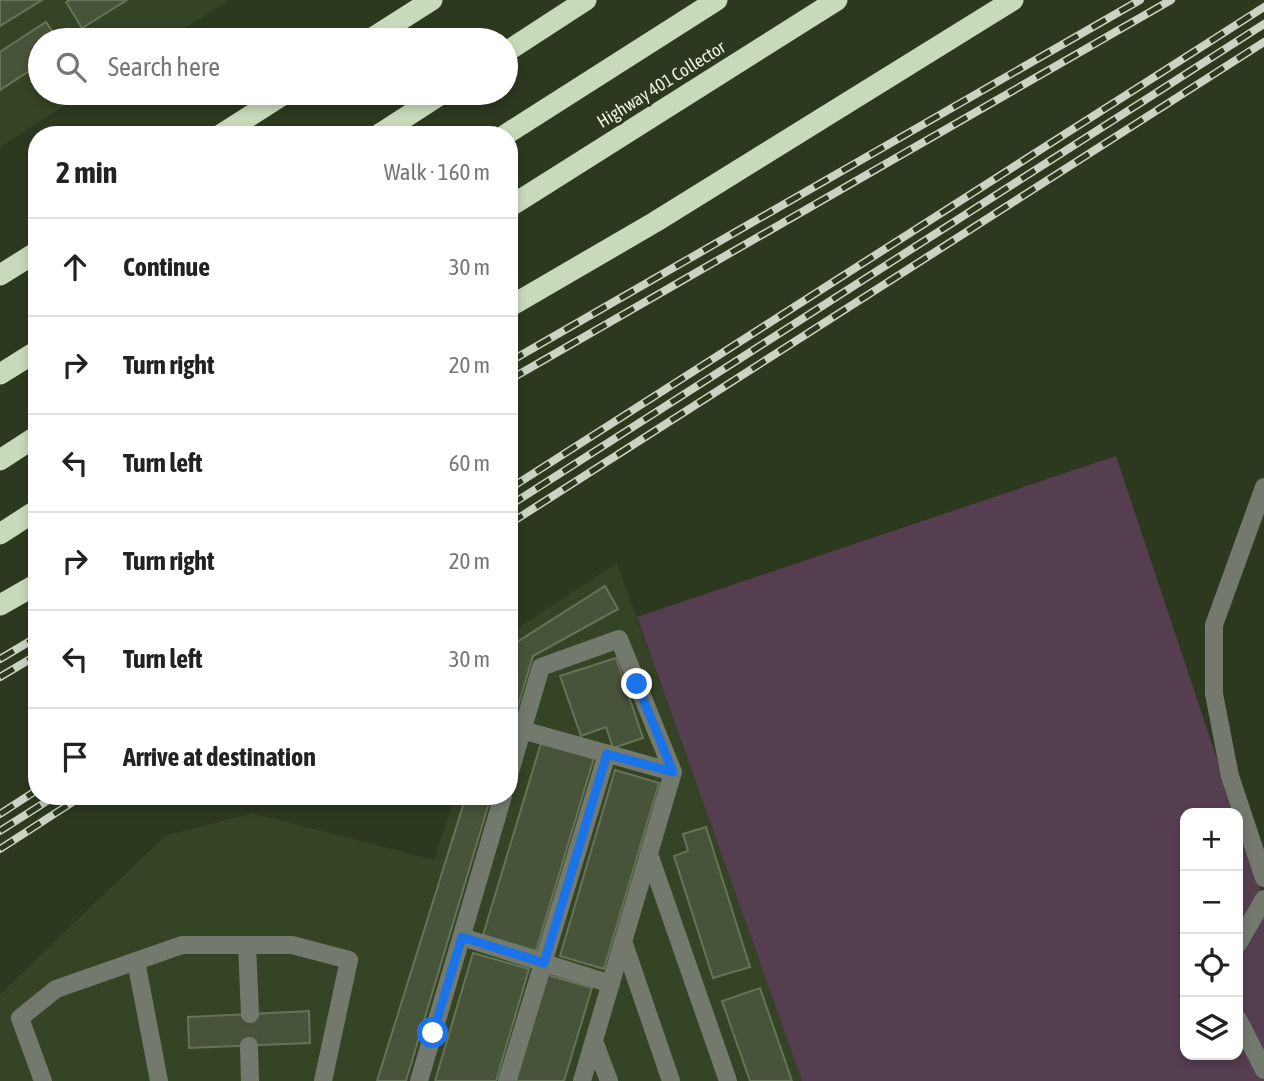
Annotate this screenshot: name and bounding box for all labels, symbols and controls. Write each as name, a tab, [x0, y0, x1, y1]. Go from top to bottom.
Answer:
search box	[28, 28, 518, 105]
street label: Highway 401 Collector	[593, 36, 730, 132]
icon: search	[52, 48, 90, 86]
text: Search here	[108, 52, 220, 82]
text: 2 min	[56, 155, 117, 189]
text: Walk · 160 m	[384, 159, 490, 185]
icon: ahead	[56, 248, 94, 286]
text: Continue	[123, 252, 210, 282]
text: 30 m	[449, 254, 490, 280]
icon: right	[56, 346, 94, 384]
text: Turn right	[123, 350, 214, 380]
text: 20 m	[449, 352, 490, 378]
icon: left	[56, 444, 94, 482]
text: Turn left	[123, 448, 203, 478]
text: 60 m	[449, 450, 490, 476]
icon: right	[56, 542, 94, 580]
text: Turn right	[123, 546, 214, 576]
text: 20 m	[449, 548, 490, 574]
icon: left	[56, 640, 94, 678]
text: Turn left	[123, 644, 203, 674]
text: 30 m	[449, 646, 490, 672]
route end	[621, 668, 652, 699]
icon: arrive	[56, 738, 94, 776]
text: Arrive at destination	[123, 742, 316, 772]
map controls	[1180, 808, 1243, 1060]
button: +	[1180, 808, 1243, 871]
button: −	[1180, 871, 1243, 934]
button: locate	[1180, 934, 1243, 997]
button: layers	[1180, 997, 1243, 1060]
route start	[417, 1017, 448, 1048]

